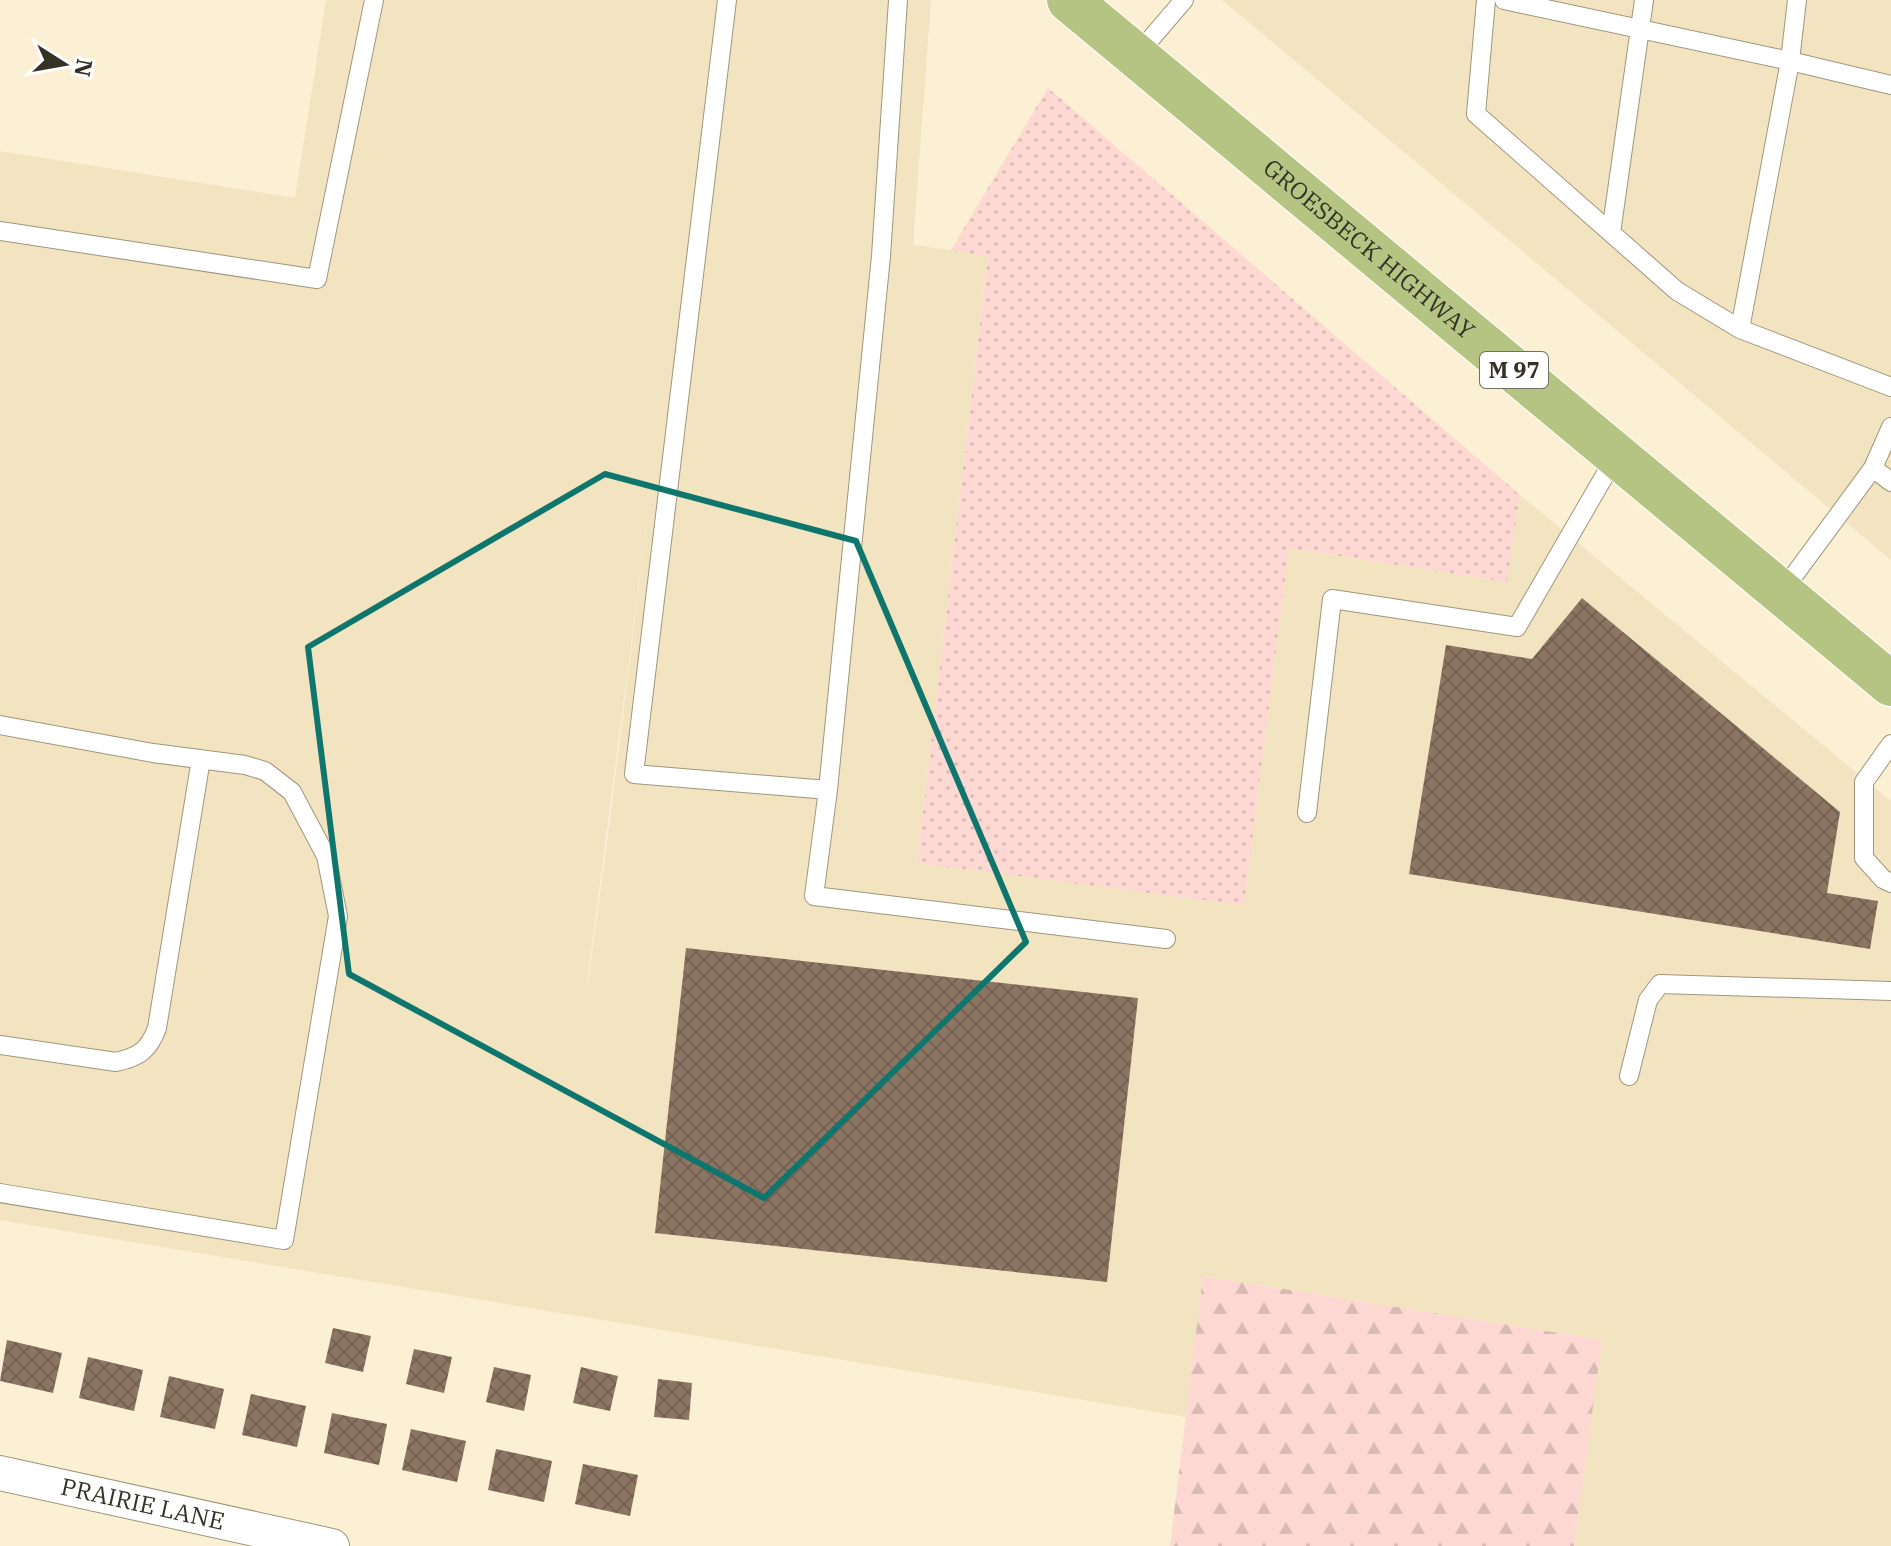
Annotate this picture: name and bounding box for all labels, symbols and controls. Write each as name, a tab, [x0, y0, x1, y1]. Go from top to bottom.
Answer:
north arrow	[24, 24, 104, 104]
text: N	[68, 57, 100, 79]
street label: GROESBECK HIGHWAY	[1257, 151, 1482, 346]
road number: M 97	[1480, 352, 1548, 388]
street label: PRAIRIE LANE	[58, 1470, 228, 1537]

